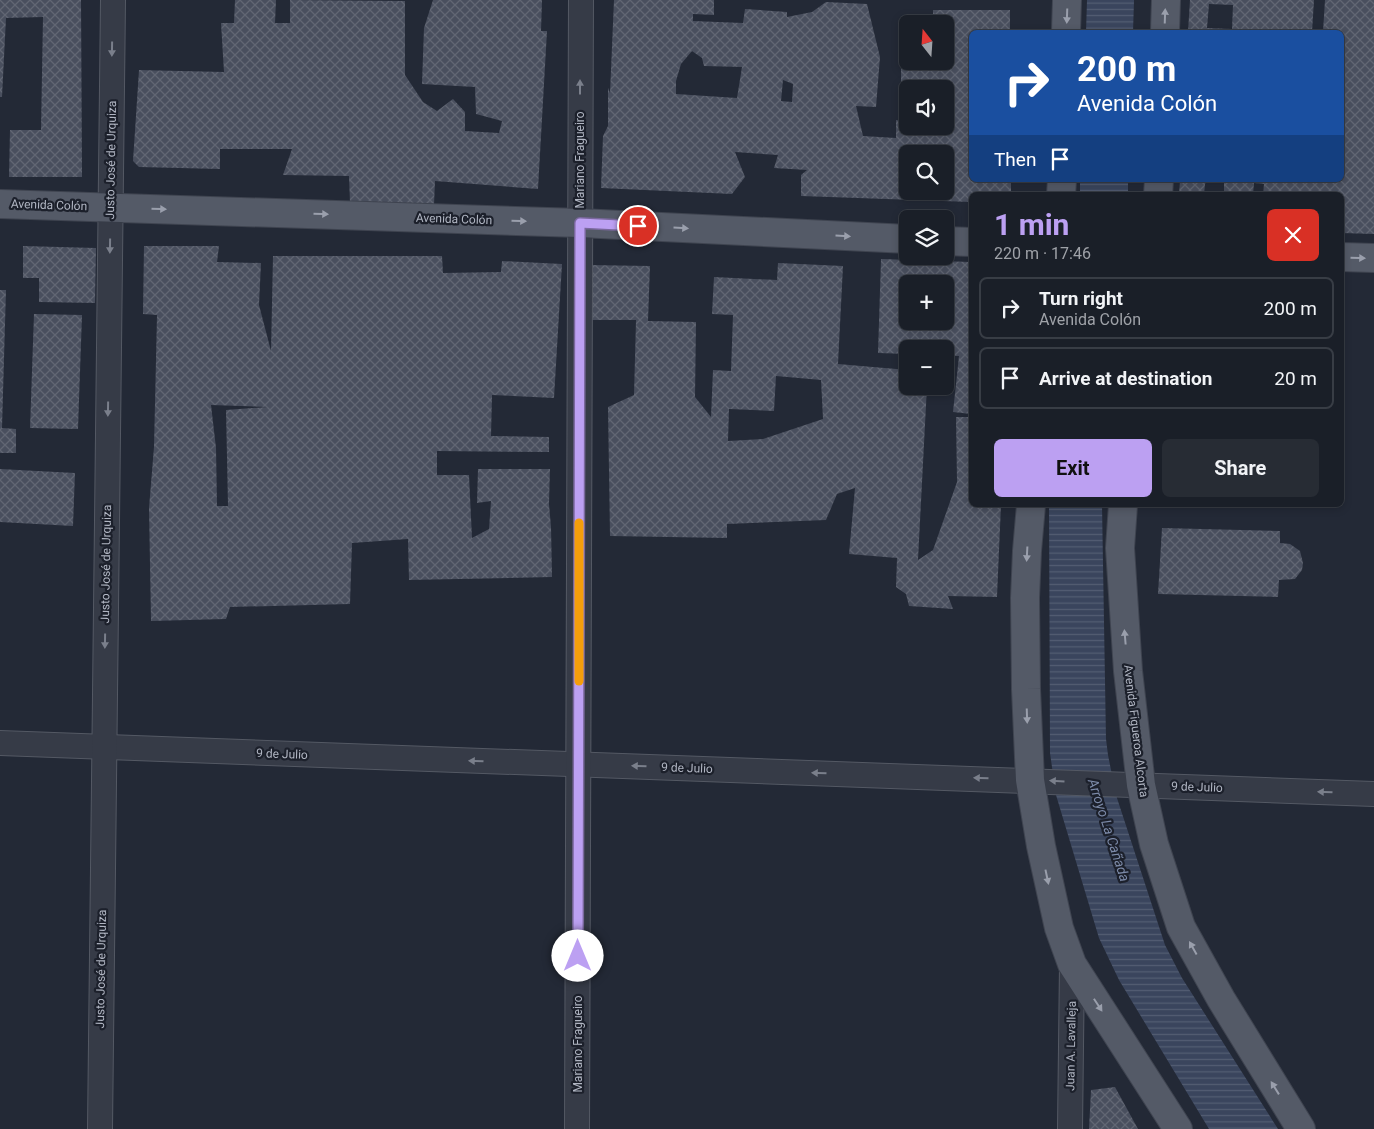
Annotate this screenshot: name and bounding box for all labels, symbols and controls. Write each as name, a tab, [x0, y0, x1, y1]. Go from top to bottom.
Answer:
one-way arrow	[1162, 8, 1170, 24]
one-way arrow	[1062, 9, 1070, 25]
north arrow	[899, 15, 954, 70]
map controls	[899, 15, 954, 395]
one-way arrow	[108, 41, 116, 57]
text: 200 m	[1077, 49, 1176, 90]
icon: right	[994, 50, 1059, 115]
one-way arrow	[576, 78, 584, 94]
button: sound	[899, 80, 954, 135]
text: Avenida Colón	[1077, 91, 1217, 116]
street label: Justo José de Urquiza	[103, 101, 119, 219]
street label: Mariano Fragueiro	[573, 111, 587, 209]
button: search	[899, 145, 954, 200]
icon: arrive	[1046, 145, 1074, 173]
text: Then	[994, 148, 1036, 171]
street label: Avenida Colón	[11, 197, 87, 213]
one-way arrow	[151, 205, 167, 213]
pin	[617, 205, 659, 247]
text: 1 min	[994, 207, 1069, 242]
button: close	[1267, 209, 1319, 261]
one-way arrow	[314, 210, 330, 218]
button: layers	[899, 210, 954, 265]
street label: Avenida Colón	[416, 211, 492, 227]
icon: arrive	[624, 212, 652, 240]
one-way arrow	[511, 217, 527, 225]
one-way arrow	[673, 224, 689, 232]
one-way arrow	[836, 232, 852, 240]
one-way arrow	[106, 238, 114, 254]
text: 220 m · 17:46	[994, 244, 1091, 263]
one-way arrow	[1350, 254, 1366, 262]
button: +	[899, 275, 954, 330]
text: Turn right	[1039, 287, 1123, 310]
icon: right	[996, 294, 1024, 322]
text: 200 m	[1264, 297, 1317, 320]
text: Avenida Colón	[1039, 310, 1141, 329]
button: −	[899, 340, 954, 395]
icon: arrive	[996, 364, 1024, 392]
text: Arrive at destination	[1039, 367, 1212, 390]
text: 20 m	[1274, 367, 1317, 390]
one-way arrow	[104, 401, 112, 417]
button: Exit	[994, 439, 1152, 497]
button: Share	[1162, 439, 1319, 497]
street label: Justo José de Urquiza	[98, 505, 114, 623]
one-way arrow	[1022, 546, 1030, 562]
one-way arrow	[1121, 629, 1129, 645]
one-way arrow	[101, 633, 109, 649]
street label: Avenida Figueroa Alcorta	[1121, 664, 1151, 798]
one-way arrow	[1023, 708, 1031, 724]
street label: 9 de Julio	[256, 746, 308, 762]
one-way arrow	[468, 756, 484, 764]
street label: 9 de Julio	[661, 760, 713, 776]
one-way arrow	[630, 762, 646, 770]
one-way arrow	[810, 768, 826, 776]
one-way arrow	[973, 774, 989, 782]
water label: Arroyo La Cañada	[1084, 776, 1133, 884]
one-way arrow	[1049, 777, 1065, 785]
street label: 9 de Julio	[1171, 779, 1223, 795]
one-way arrow	[1317, 787, 1333, 795]
one-way arrow	[1044, 869, 1052, 885]
street label: Justo José de Urquiza	[93, 910, 109, 1028]
position arrow	[551, 929, 603, 981]
one-way arrow	[1188, 941, 1197, 955]
street label: Mariano Fragueiro	[571, 995, 585, 1093]
one-way arrow	[1094, 998, 1103, 1011]
street label: Juan A. Lavalleja	[1063, 1001, 1079, 1091]
one-way arrow	[1271, 1081, 1280, 1094]

